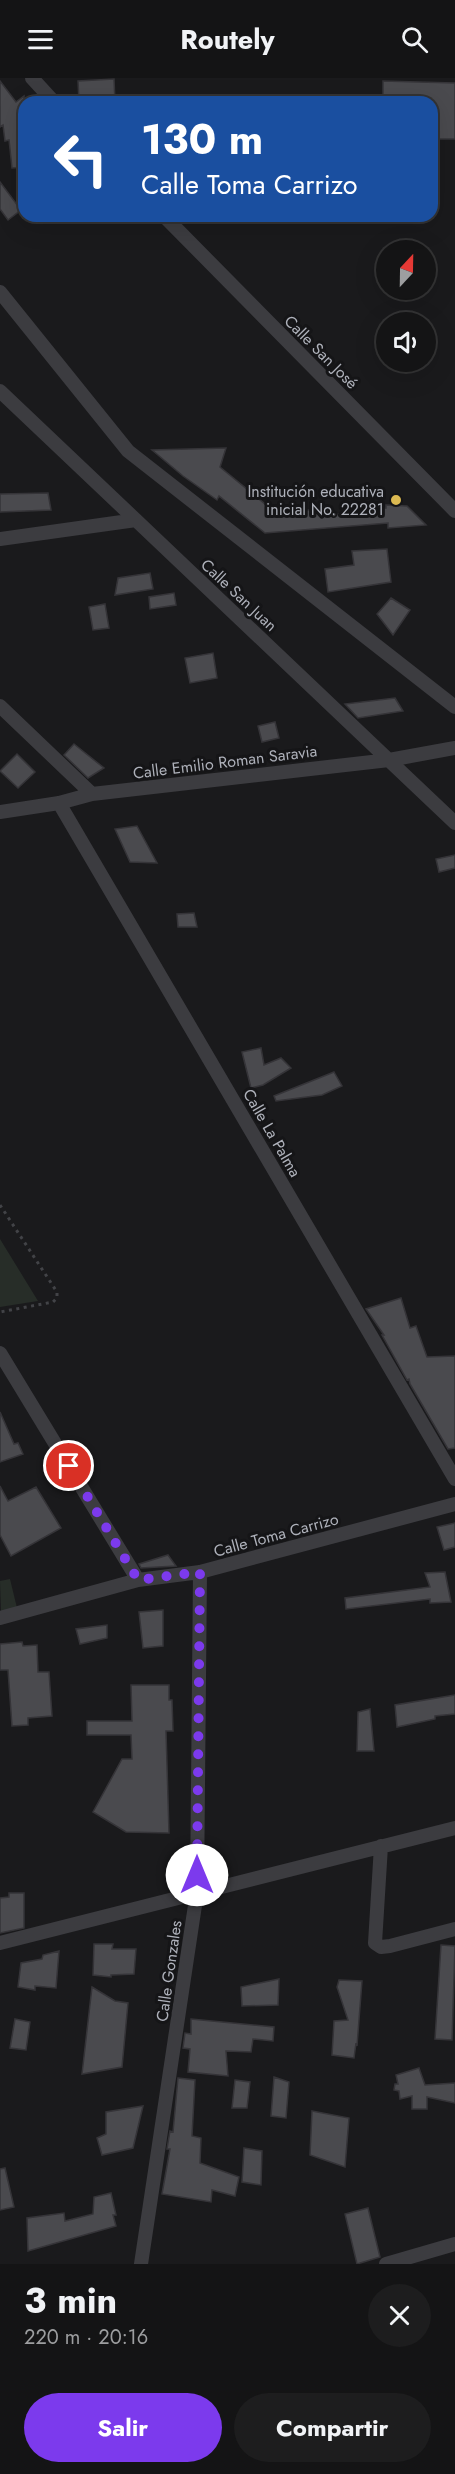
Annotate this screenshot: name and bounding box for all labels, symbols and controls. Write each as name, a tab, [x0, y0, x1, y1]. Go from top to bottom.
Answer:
text: Routely	[180, 20, 275, 59]
icon: menu	[24, 23, 57, 56]
icon: search	[398, 23, 431, 56]
text: 130 m	[141, 109, 263, 170]
icon: left	[42, 120, 120, 198]
text: Calle Toma Carrizo	[141, 165, 357, 204]
north arrow	[376, 240, 436, 300]
map controls	[376, 240, 436, 372]
street label: Calle San José	[279, 310, 363, 394]
button: sound	[376, 312, 436, 372]
place label: Institución educativa inicial No. 22281	[247, 480, 384, 521]
marker: Institución educativa inicial No. 22281	[389, 493, 403, 507]
street label: Calle San Juan	[196, 553, 282, 637]
street label: Calle Emilio Roman Saravia	[132, 739, 318, 785]
street label: Calle La Palma	[237, 1085, 307, 1181]
pin	[43, 1440, 94, 1491]
icon: arrive	[52, 1449, 85, 1482]
street label: Calle Toma Carrizo	[211, 1507, 341, 1563]
position arrow	[165, 1843, 229, 1907]
street label: Calle Gonzales	[151, 1919, 187, 2023]
text: 3 min	[24, 2274, 117, 2326]
button: close	[368, 2284, 431, 2347]
text: 220 m · 20:16	[24, 2323, 148, 2352]
button: Salir	[24, 2393, 222, 2462]
button: Compartir	[234, 2393, 431, 2462]

